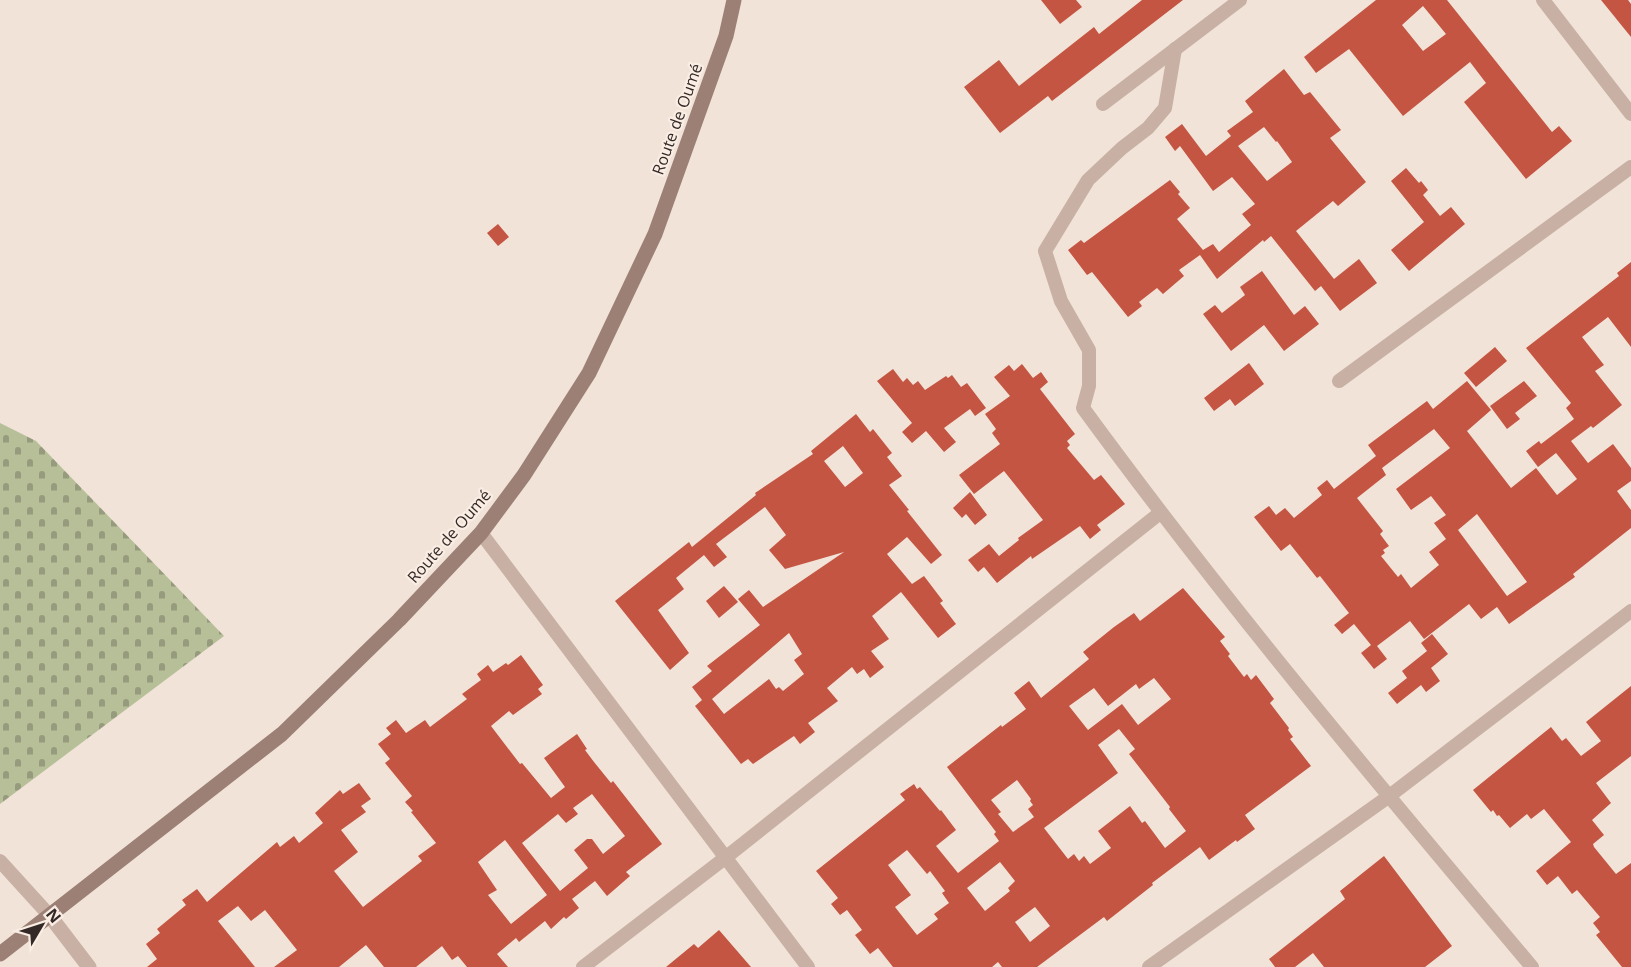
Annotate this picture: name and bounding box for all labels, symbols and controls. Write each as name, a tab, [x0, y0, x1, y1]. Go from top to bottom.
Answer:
street label: Route de Oumé	[647, 60, 707, 178]
street label: Route de Oumé	[402, 485, 496, 587]
north arrow	[12, 895, 72, 955]
text: N	[41, 904, 66, 928]

